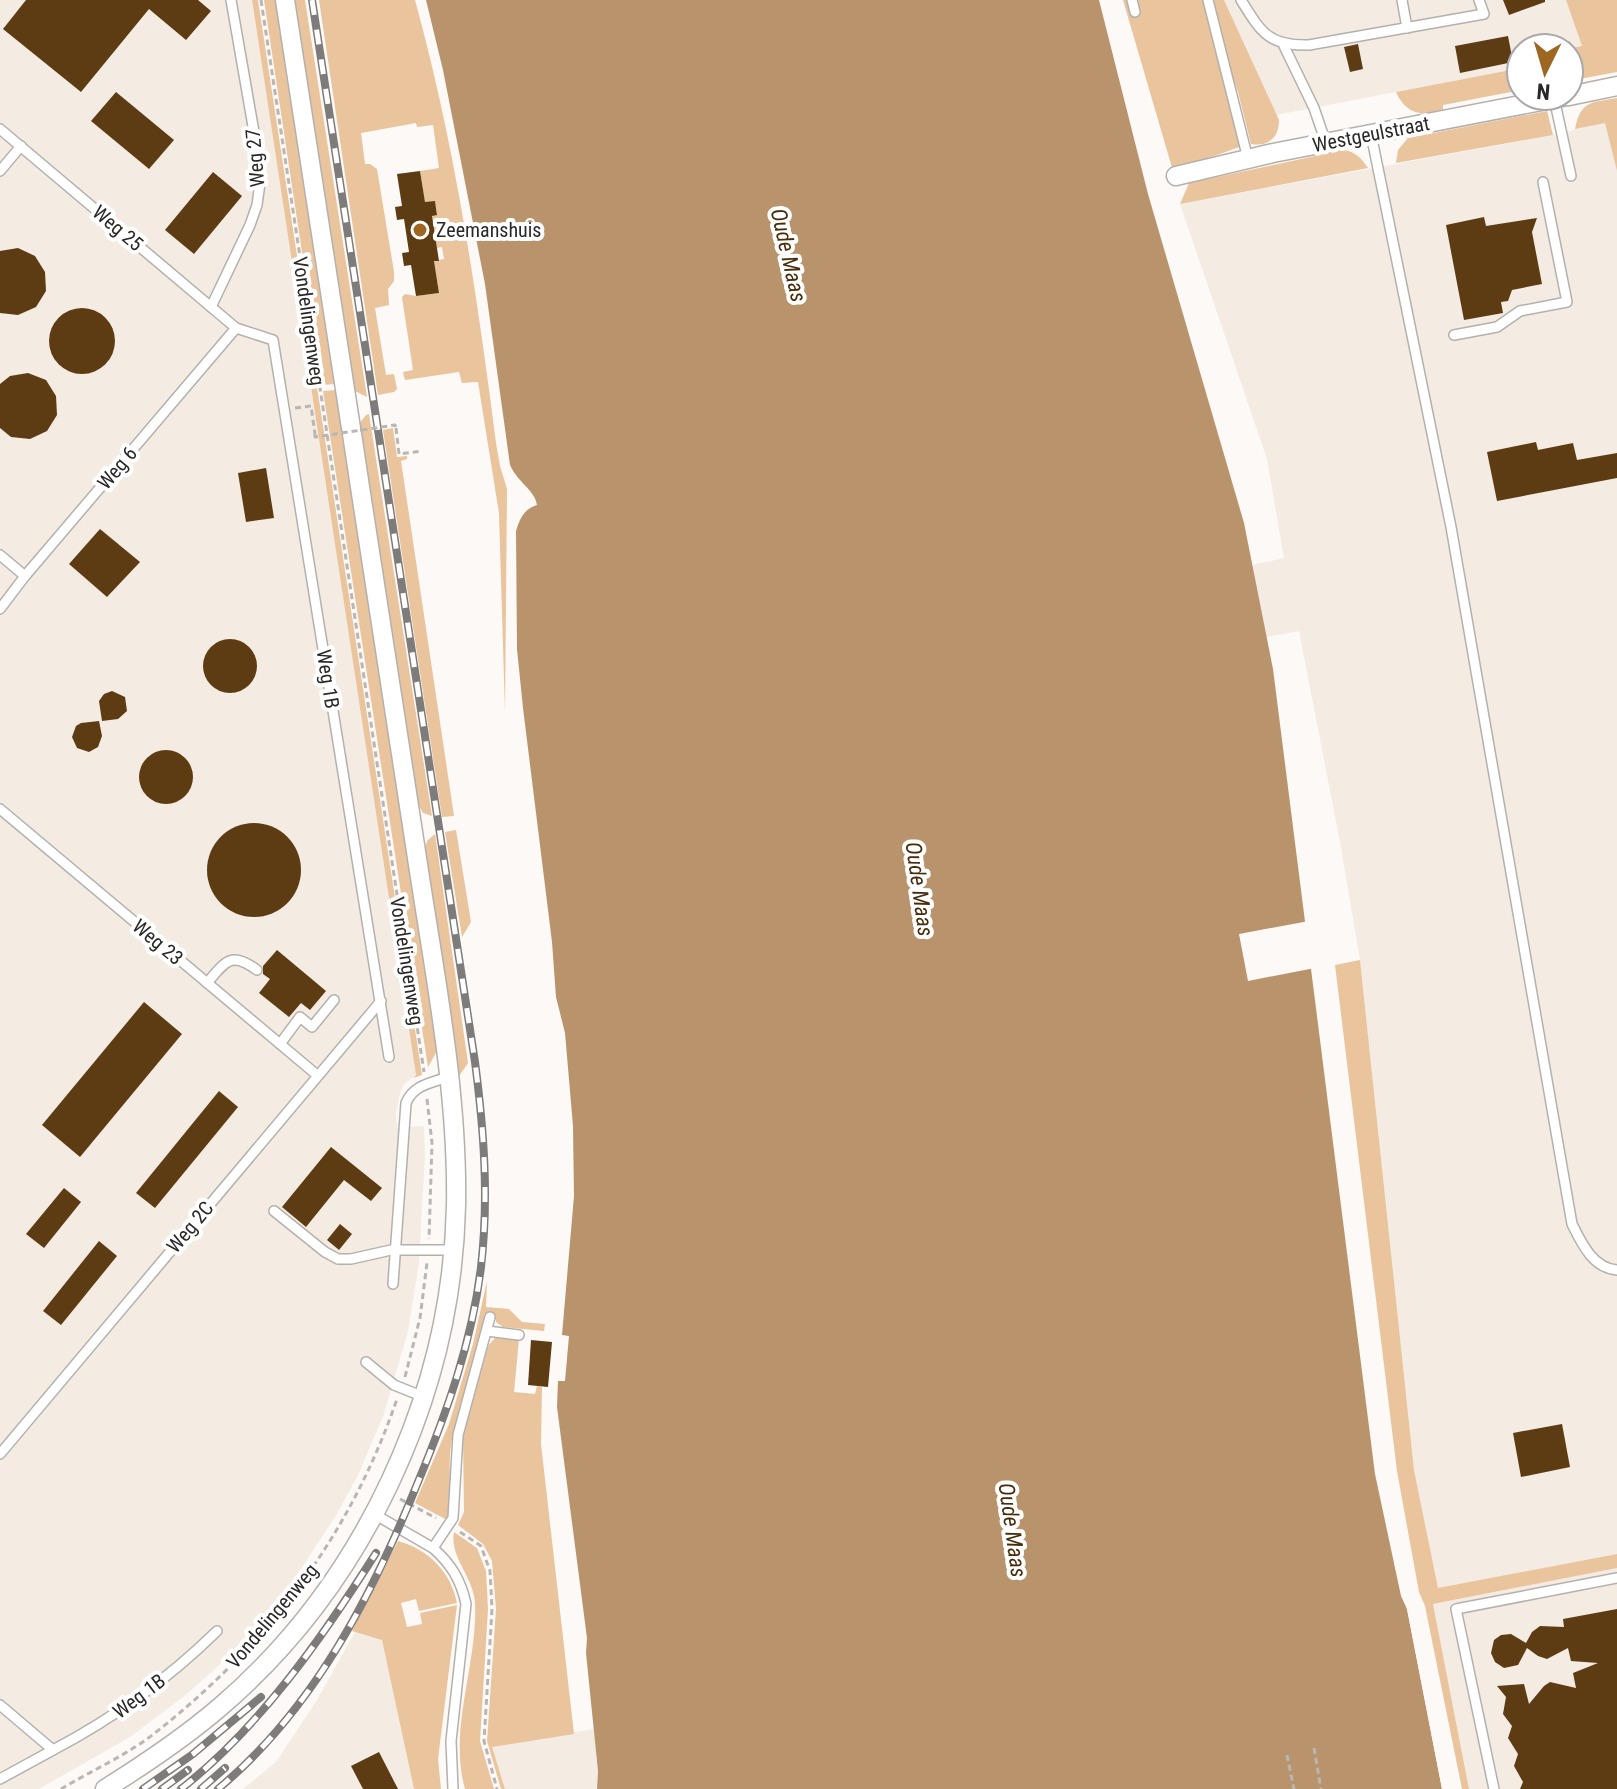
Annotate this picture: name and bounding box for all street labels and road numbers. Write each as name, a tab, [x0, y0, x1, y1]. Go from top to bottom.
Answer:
street label: Westgeulstraat	[1310, 111, 1432, 157]
street label: Weg 27	[240, 128, 270, 188]
street label: Weg 25	[88, 200, 148, 256]
street label: Vondelingenweg	[288, 255, 330, 387]
street label: Weg 6	[92, 442, 142, 494]
street label: Weg 1B	[311, 648, 345, 710]
street label: Vondelingenweg	[385, 895, 429, 1027]
street label: Weg 23	[128, 914, 188, 970]
street label: Weg 2C	[162, 1196, 218, 1258]
street label: Vondelingenweg	[221, 1559, 323, 1673]
street label: Weg 1B	[108, 1668, 170, 1724]

